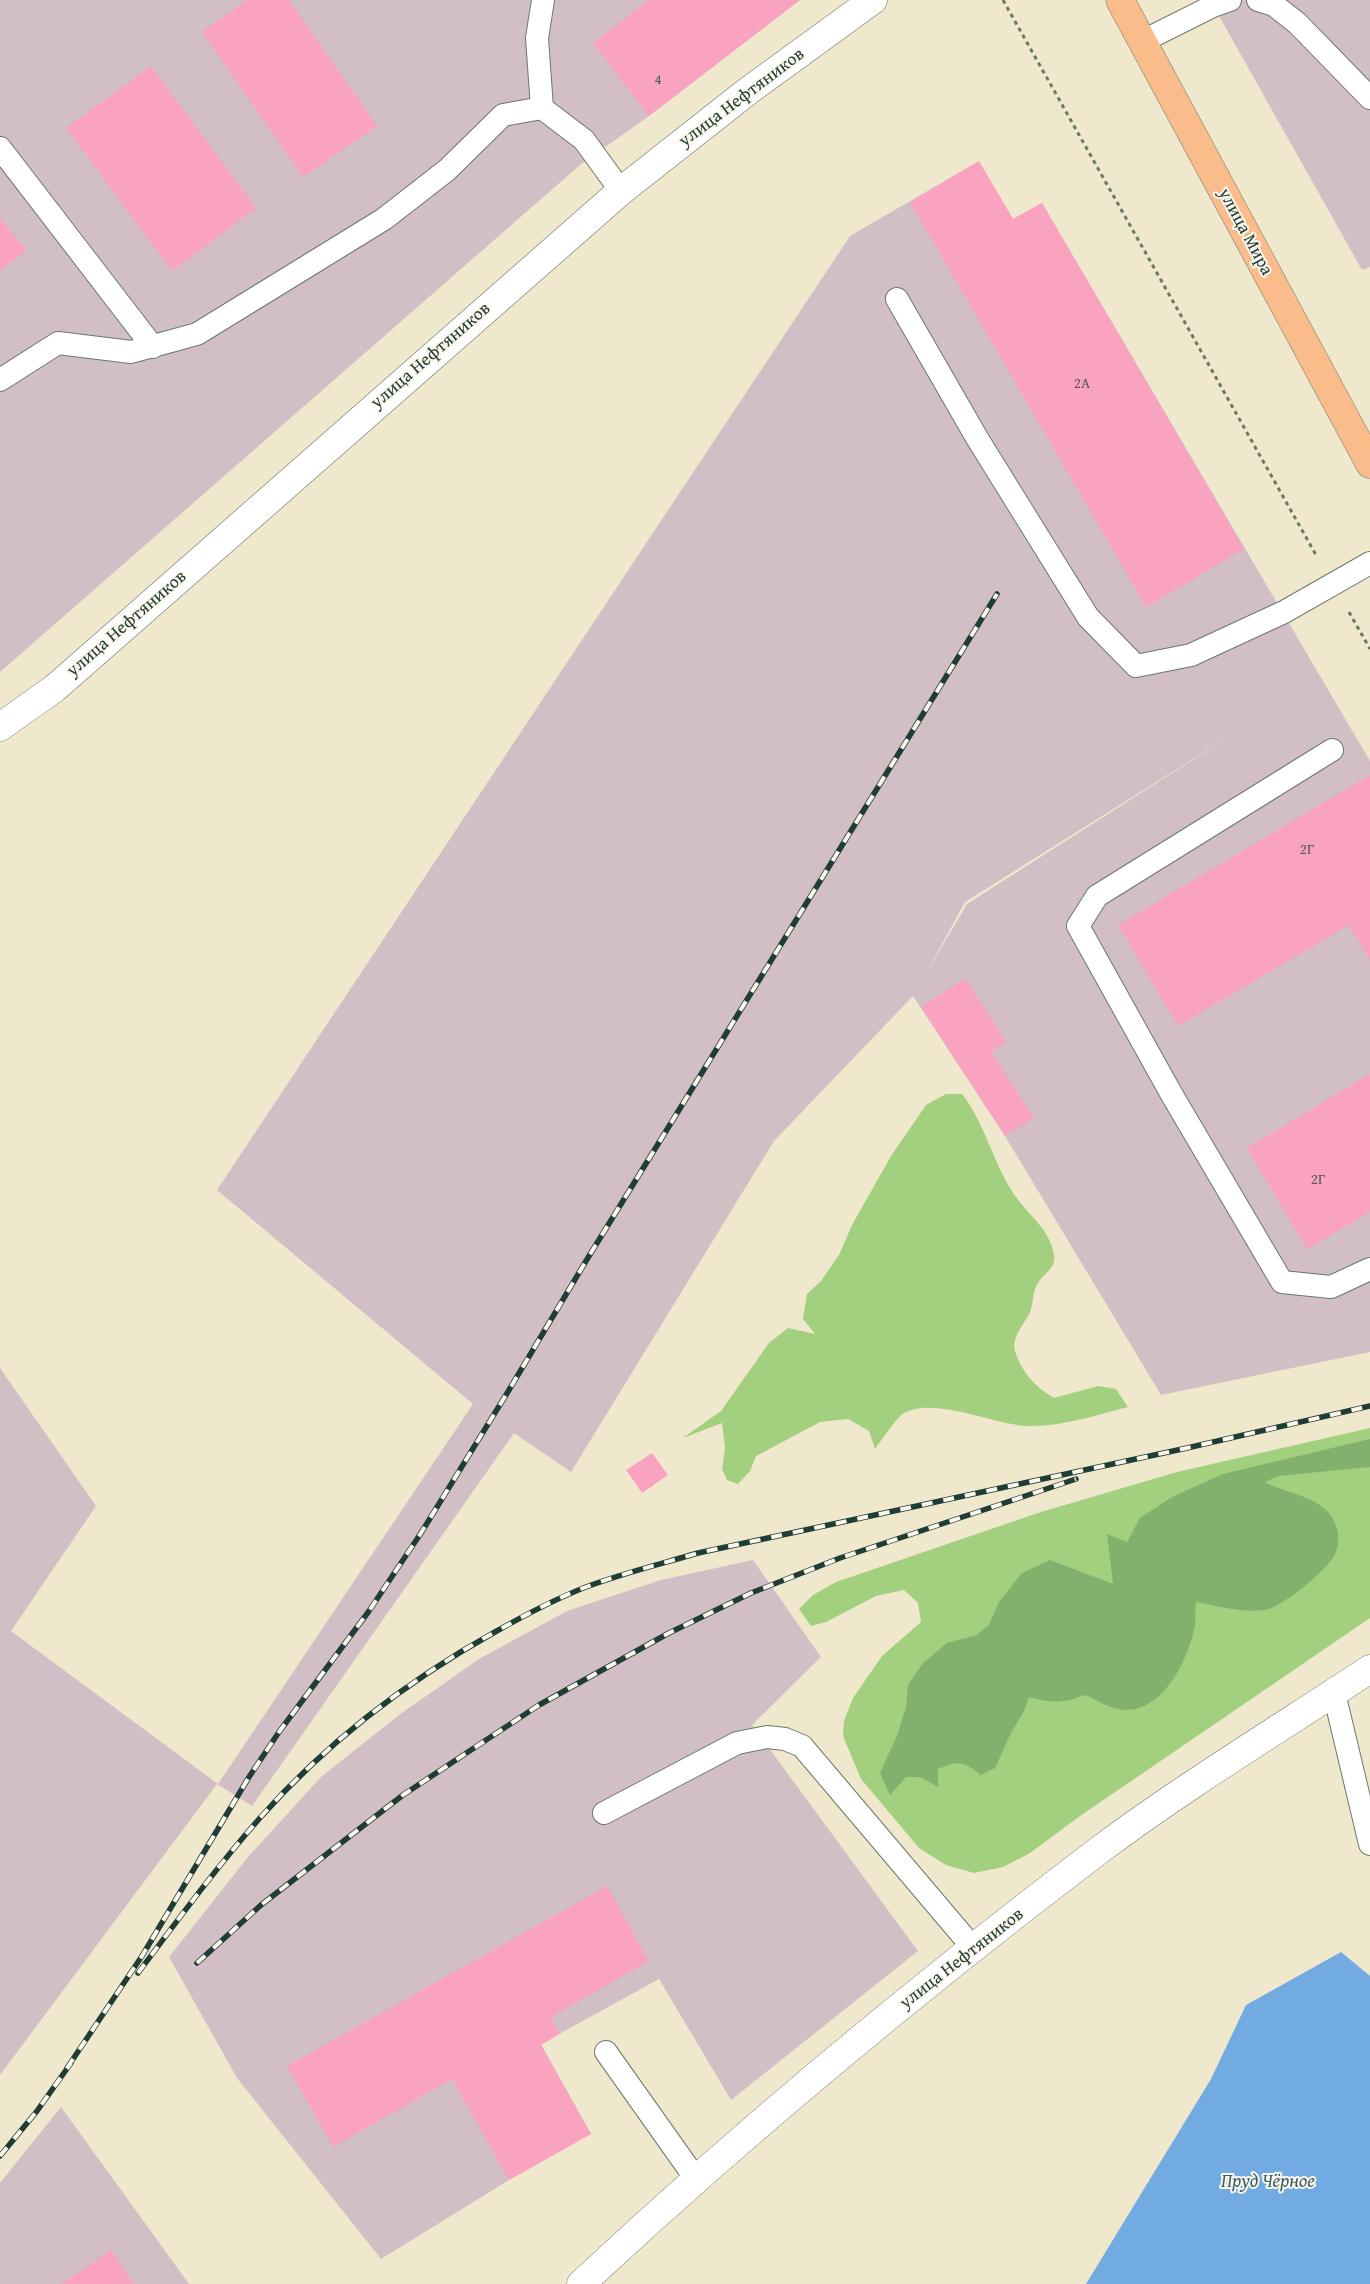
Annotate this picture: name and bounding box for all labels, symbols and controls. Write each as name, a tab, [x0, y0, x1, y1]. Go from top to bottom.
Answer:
street label: улица Нефтяников	[675, 44, 809, 152]
house number: 4	[654, 71, 662, 89]
street label: улица Мира	[1213, 185, 1277, 279]
street label: улица Нефтяников	[367, 298, 495, 414]
house number: 2А	[1074, 375, 1090, 393]
street label: улица Нефтяников	[63, 566, 191, 682]
house number: 2Г	[1300, 841, 1314, 859]
house number: 2Г	[1311, 1171, 1325, 1189]
street label: улица Нефтяников	[896, 1904, 1028, 2014]
water label: Пруд Чёрное	[1221, 2171, 1315, 2193]

